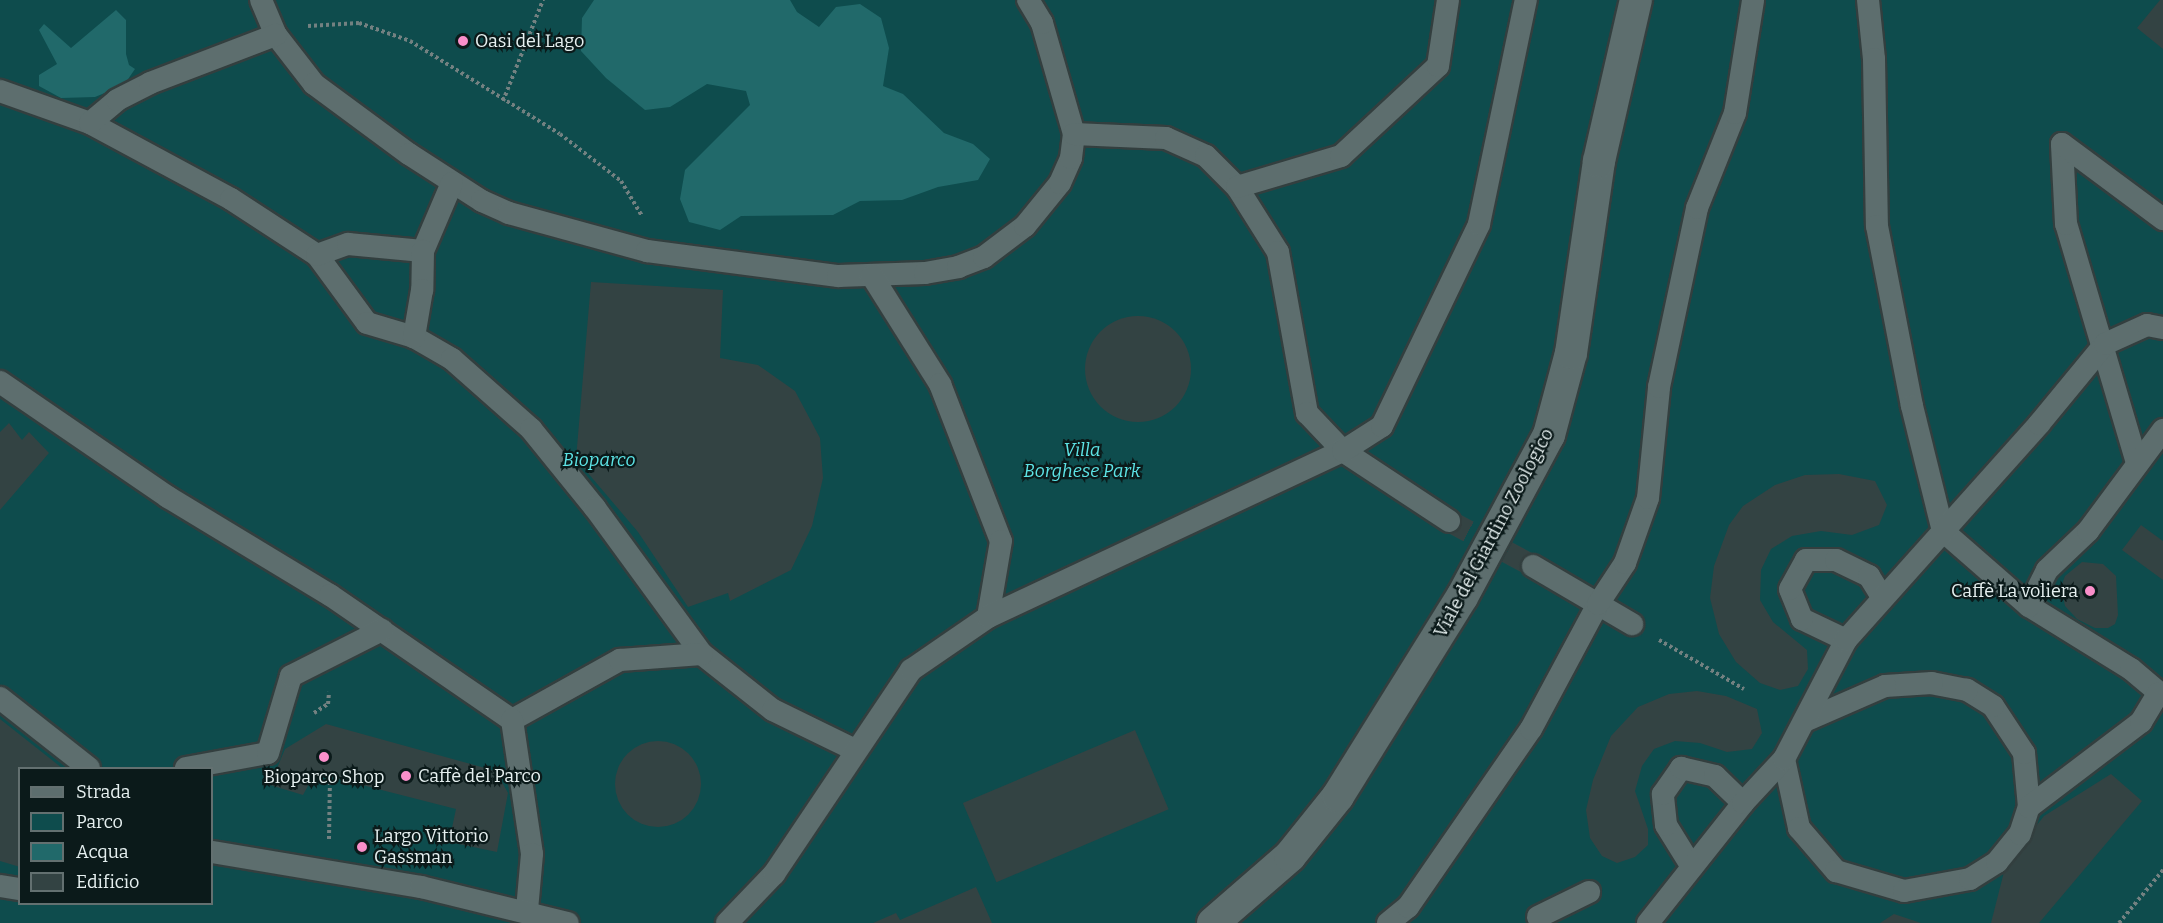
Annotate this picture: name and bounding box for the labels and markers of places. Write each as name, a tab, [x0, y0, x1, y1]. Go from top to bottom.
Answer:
place label: Oasi del Lago	[475, 30, 584, 52]
marker: Oasi del Lago	[456, 34, 470, 48]
place label: Caffè La voliera	[1951, 580, 2078, 602]
marker: Caffè La voliera	[2083, 584, 2097, 598]
marker: Bioparco Shop	[317, 750, 331, 764]
place label: Caffè del Parco	[418, 765, 541, 787]
place label: Bioparco Shop	[263, 766, 385, 788]
marker: Caffè del Parco	[399, 769, 413, 783]
place label: Largo Vittorio Gassman	[374, 826, 489, 868]
marker: Largo Vittorio Gassman	[355, 840, 369, 854]

